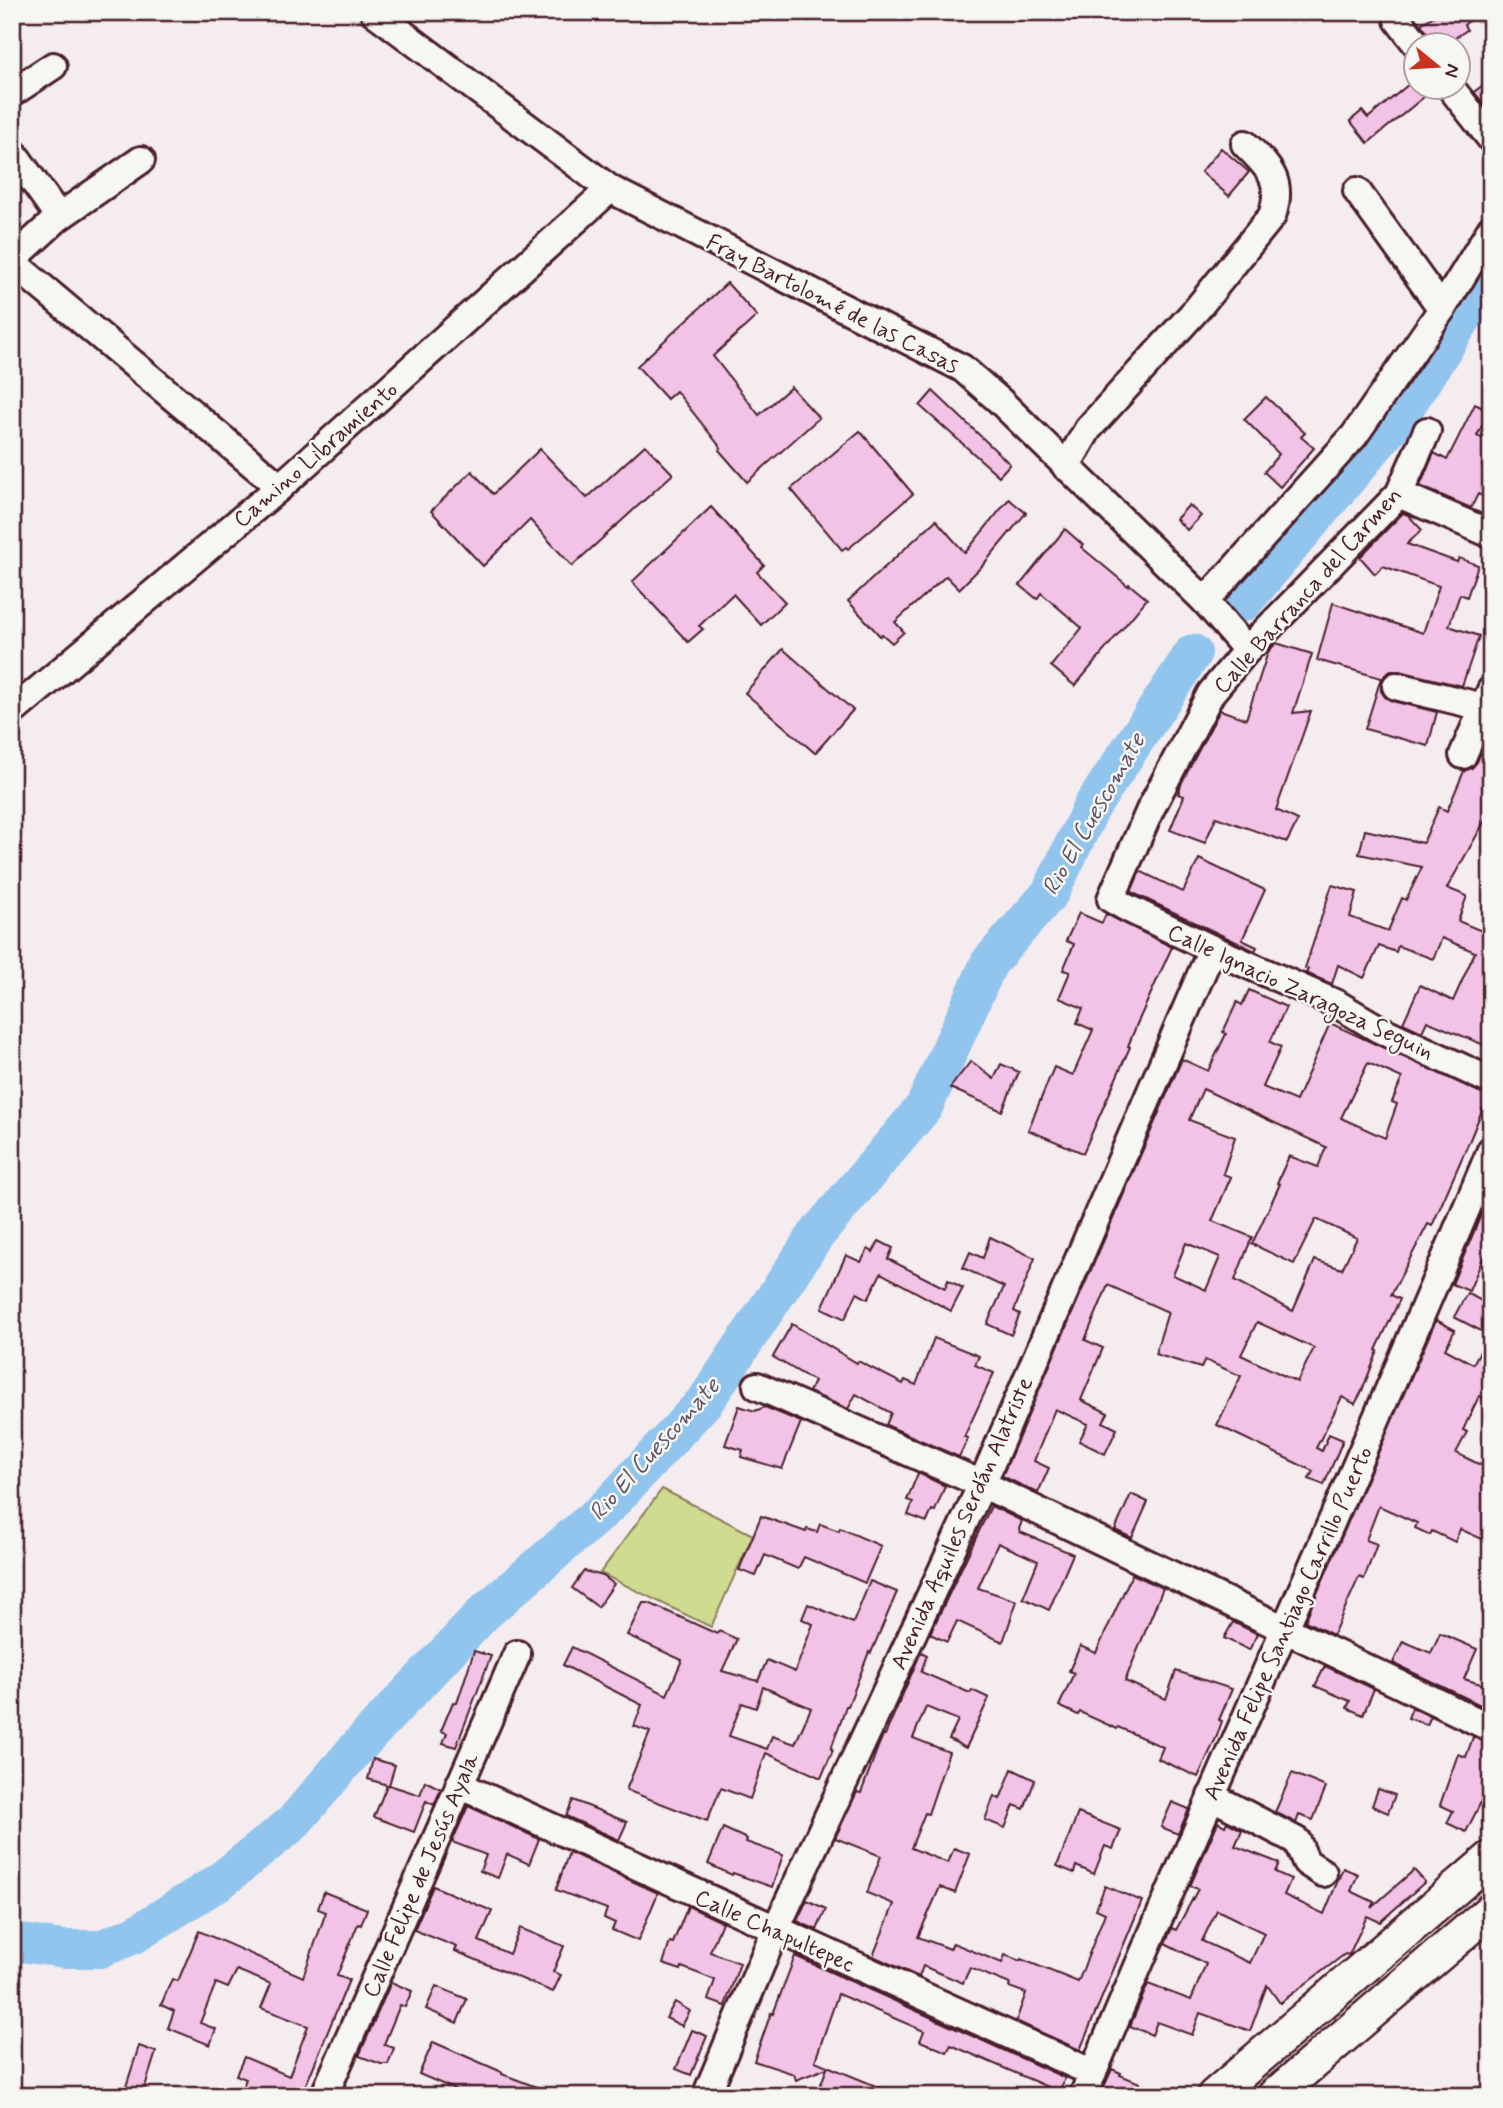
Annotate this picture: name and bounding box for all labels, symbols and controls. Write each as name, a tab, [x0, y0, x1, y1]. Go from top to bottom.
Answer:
north arrow	[1402, 32, 1472, 102]
text: N	[1438, 61, 1466, 81]
street label: Fray Bartolomé de las Casas	[701, 228, 964, 382]
street label: Camino Libramiento	[228, 376, 405, 535]
street label: Calle Barranca del Carmen	[1208, 482, 1409, 701]
water label: Rio El Cuescomate	[1035, 727, 1154, 901]
street label: Calle Ignacio Zaragoza Seguin	[1161, 918, 1438, 1070]
water label: Rio El Cuescomate	[583, 1371, 728, 1528]
street label: Avenida Aquiles Serdán Alatriste	[885, 1373, 1041, 1675]
street label: Avenida Felipe Santiago Carrillo Puerto	[1197, 1442, 1381, 1805]
street label: Calle Felipe de Jesús Ayala	[357, 1749, 487, 2003]
street label: Calle Chapultepec	[690, 1883, 859, 1980]

